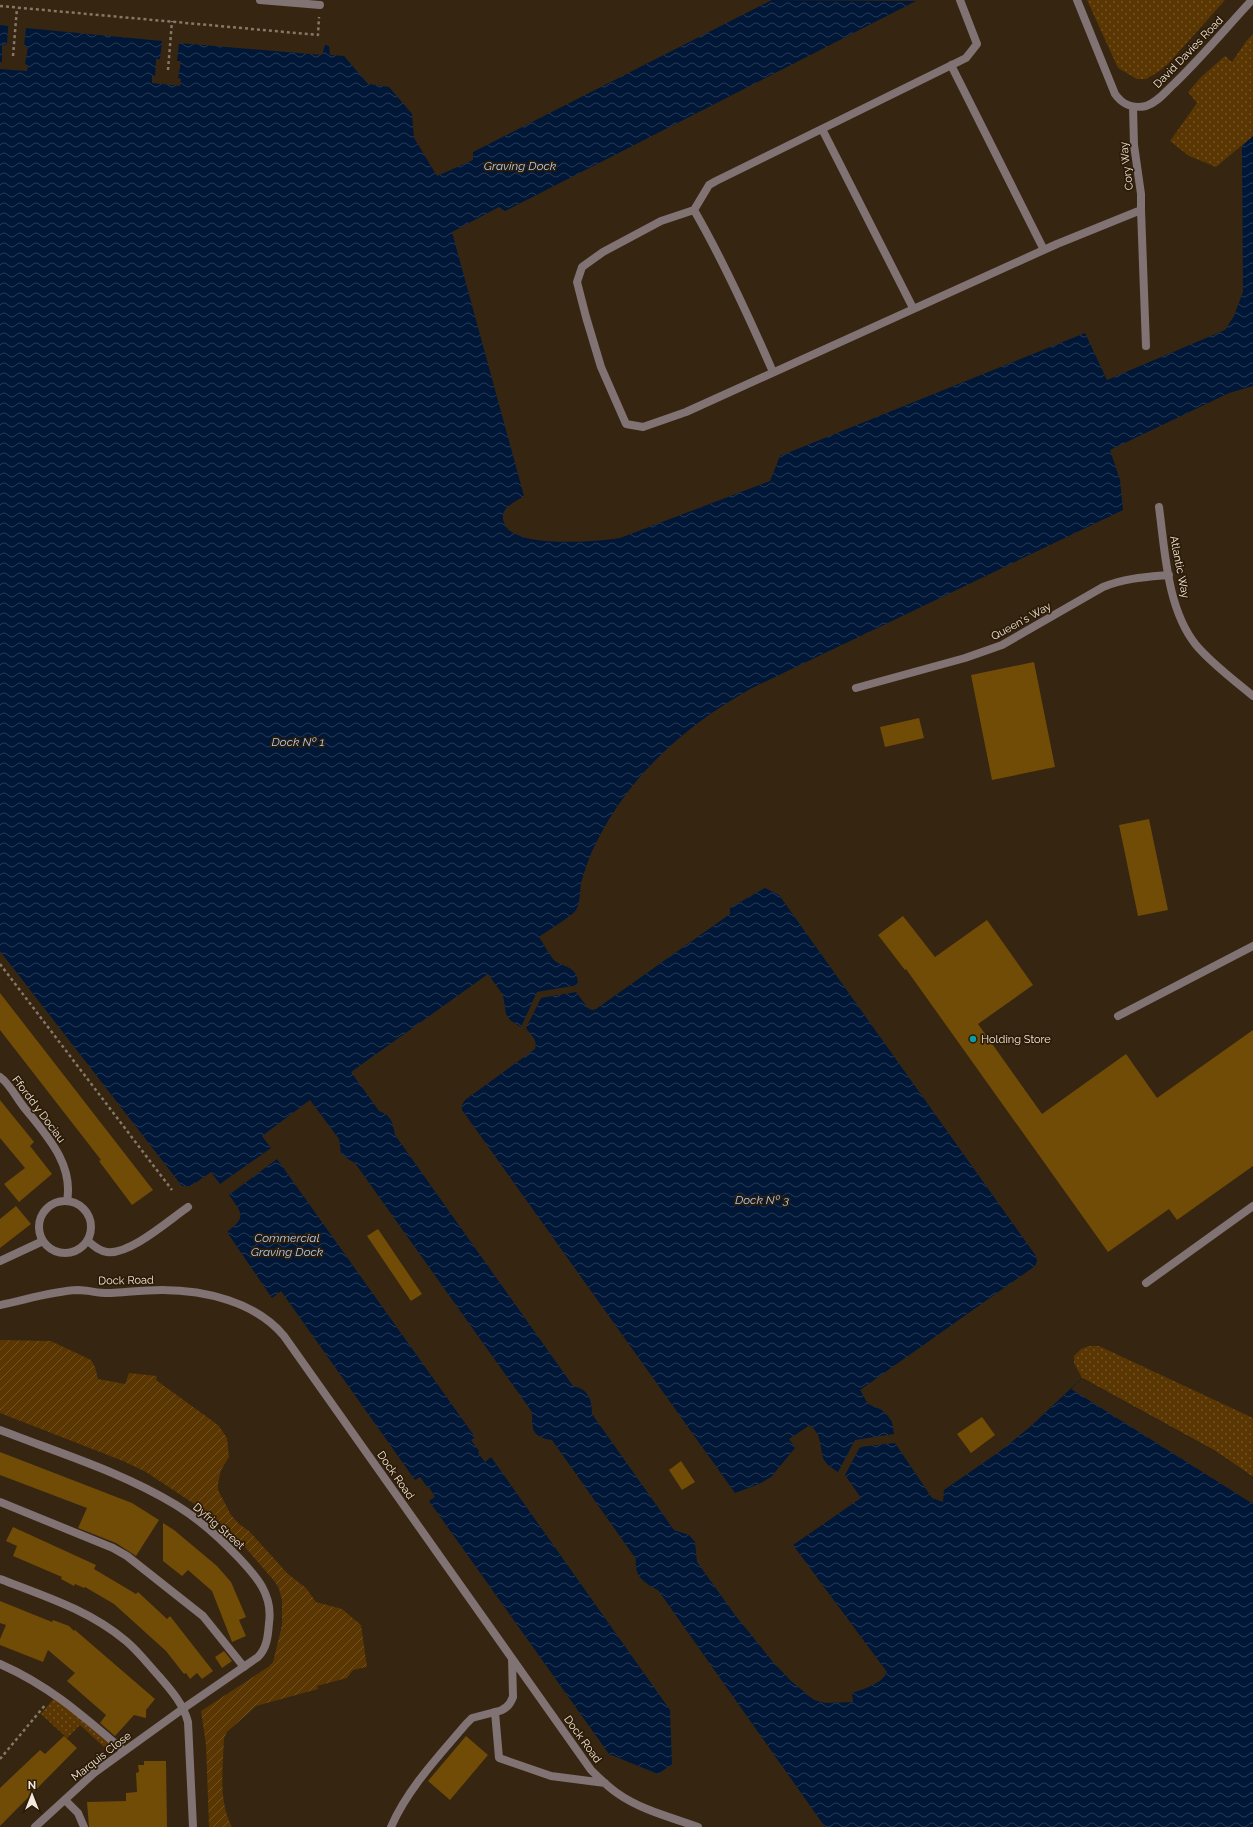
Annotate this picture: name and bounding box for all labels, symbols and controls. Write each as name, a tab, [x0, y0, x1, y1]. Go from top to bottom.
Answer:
street label: David Davies Road	[1151, 14, 1226, 91]
street label: Cory Way	[1117, 141, 1136, 191]
water label: Graving Dock	[484, 159, 557, 173]
street label: Atlantic Way	[1167, 535, 1192, 600]
street label: Queen's Way	[989, 600, 1054, 643]
water label: Dock Nº 1	[272, 735, 324, 749]
place label: Holding Store	[981, 1033, 1051, 1046]
marker: Holding Store	[968, 1034, 978, 1044]
street label: Ffordd y Dociau	[9, 1073, 68, 1145]
water label: Dock Nº 3	[735, 1193, 789, 1207]
water label: Commercial Graving Dock	[251, 1231, 324, 1259]
street label: Dock Road	[98, 1274, 154, 1287]
street label: Dock Road	[374, 1449, 417, 1502]
street label: Dyfrig Street	[190, 1501, 247, 1552]
street label: Dock Road	[561, 1713, 604, 1766]
street label: Marquis Close	[69, 1729, 134, 1784]
north arrow	[12, 1775, 52, 1815]
text: N	[28, 1779, 36, 1792]

